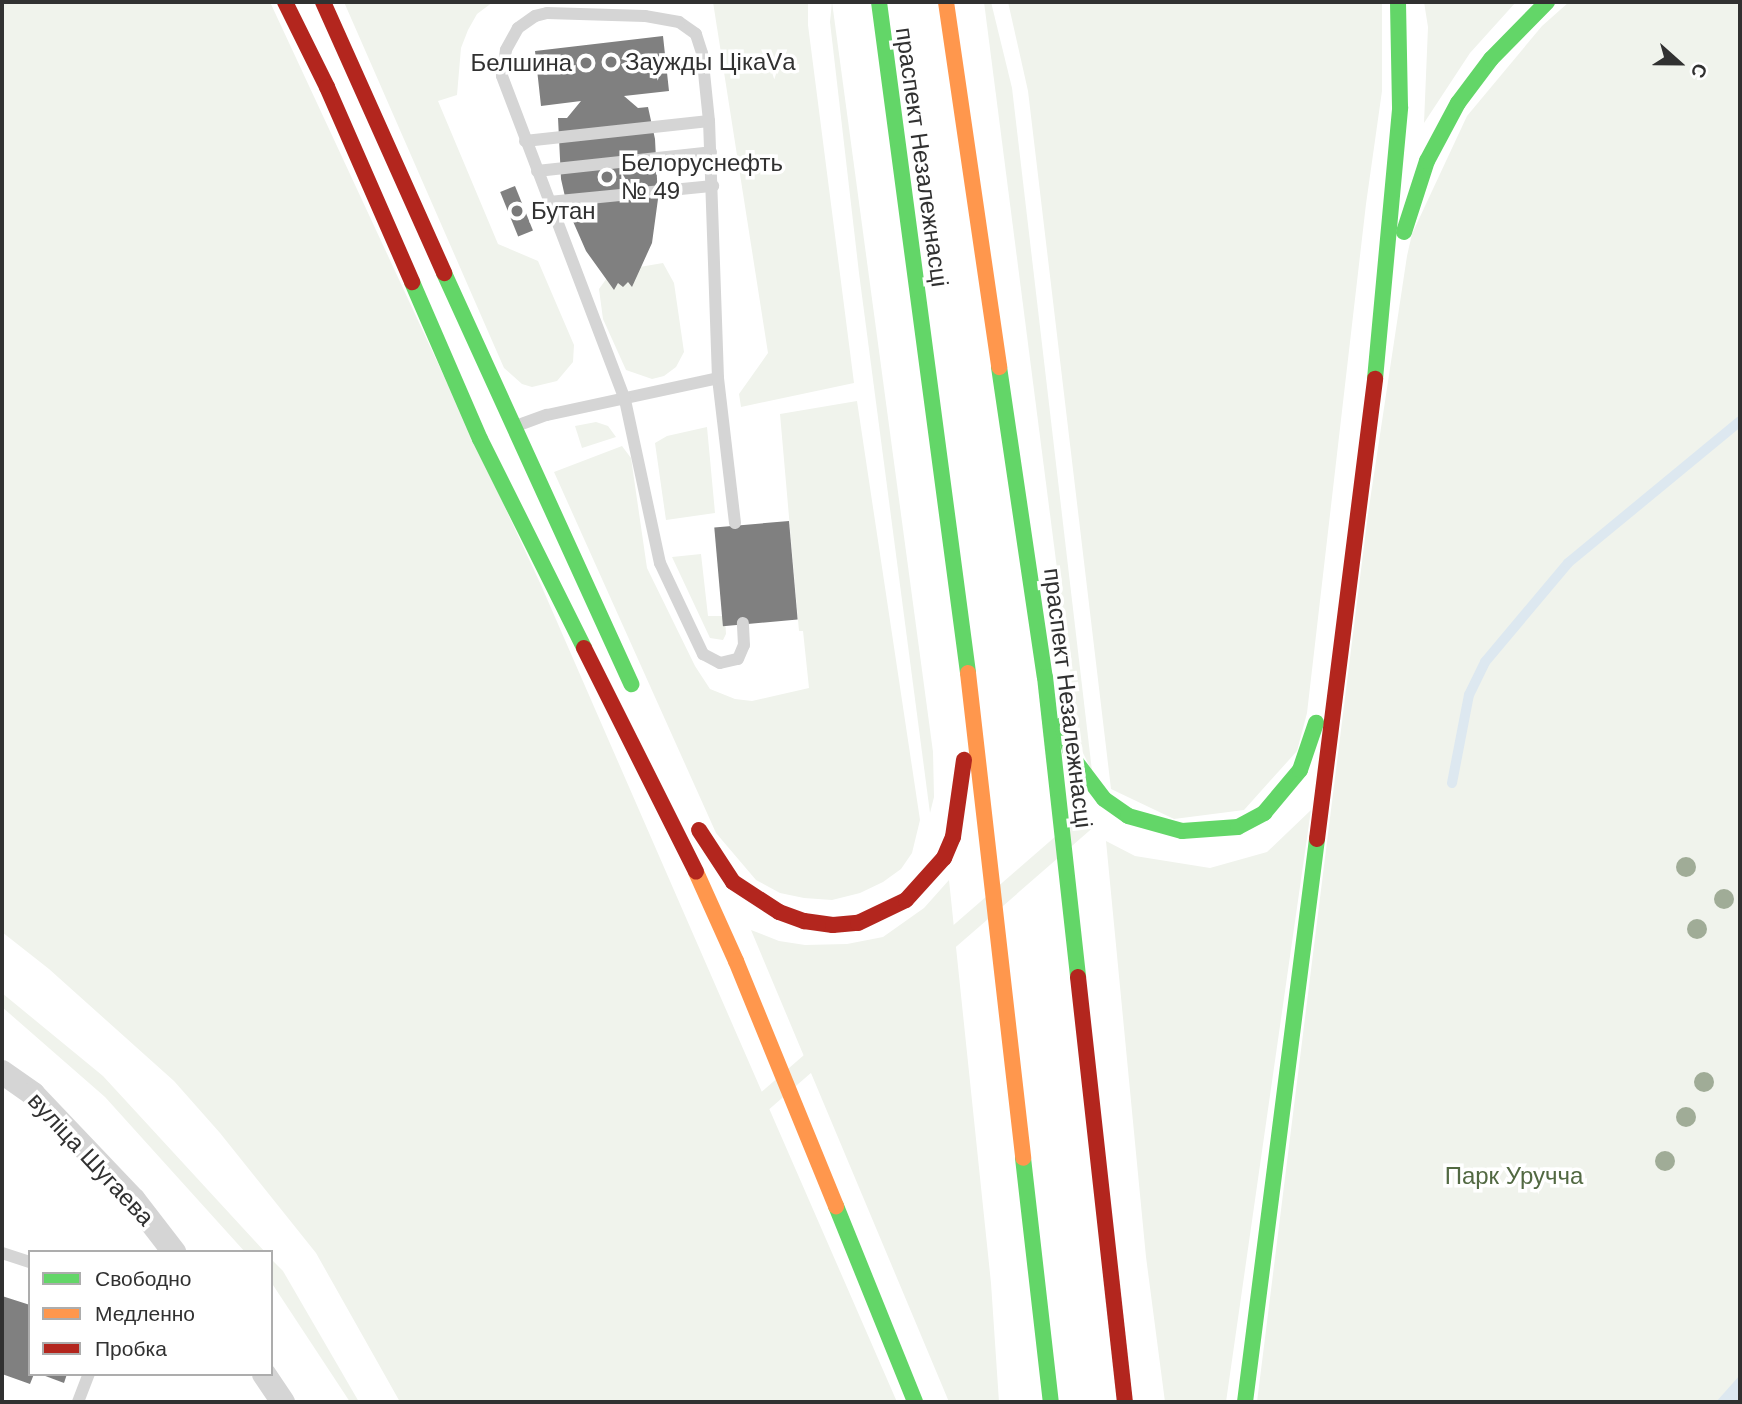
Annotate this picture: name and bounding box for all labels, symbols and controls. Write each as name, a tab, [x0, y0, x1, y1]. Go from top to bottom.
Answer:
street label: праспект Незалежнасці	[890, 25, 954, 289]
north arrow	[1644, 28, 1714, 98]
place label: Заужды ЦікаVа	[625, 48, 796, 76]
place label: Белшина	[470, 49, 572, 77]
marker: Заужды ЦікаVа	[603, 54, 619, 70]
marker: Белшина	[578, 55, 594, 71]
text: С	[1687, 61, 1711, 81]
place label: Белоруснефть № 49	[621, 149, 783, 205]
marker: Белоруснефть № 49	[599, 169, 615, 185]
place label: Бутан	[531, 197, 596, 225]
marker: Бутан	[509, 203, 525, 219]
street label: праспект Незалежнасці	[1038, 566, 1098, 830]
street label: вуліца Шугаева	[22, 1086, 160, 1232]
park label: Парк Уручча	[1445, 1162, 1583, 1190]
legend	[28, 1250, 273, 1376]
text: Свободно	[95, 1267, 192, 1290]
text: Медленно	[95, 1302, 195, 1325]
text: Пробка	[95, 1337, 167, 1360]

